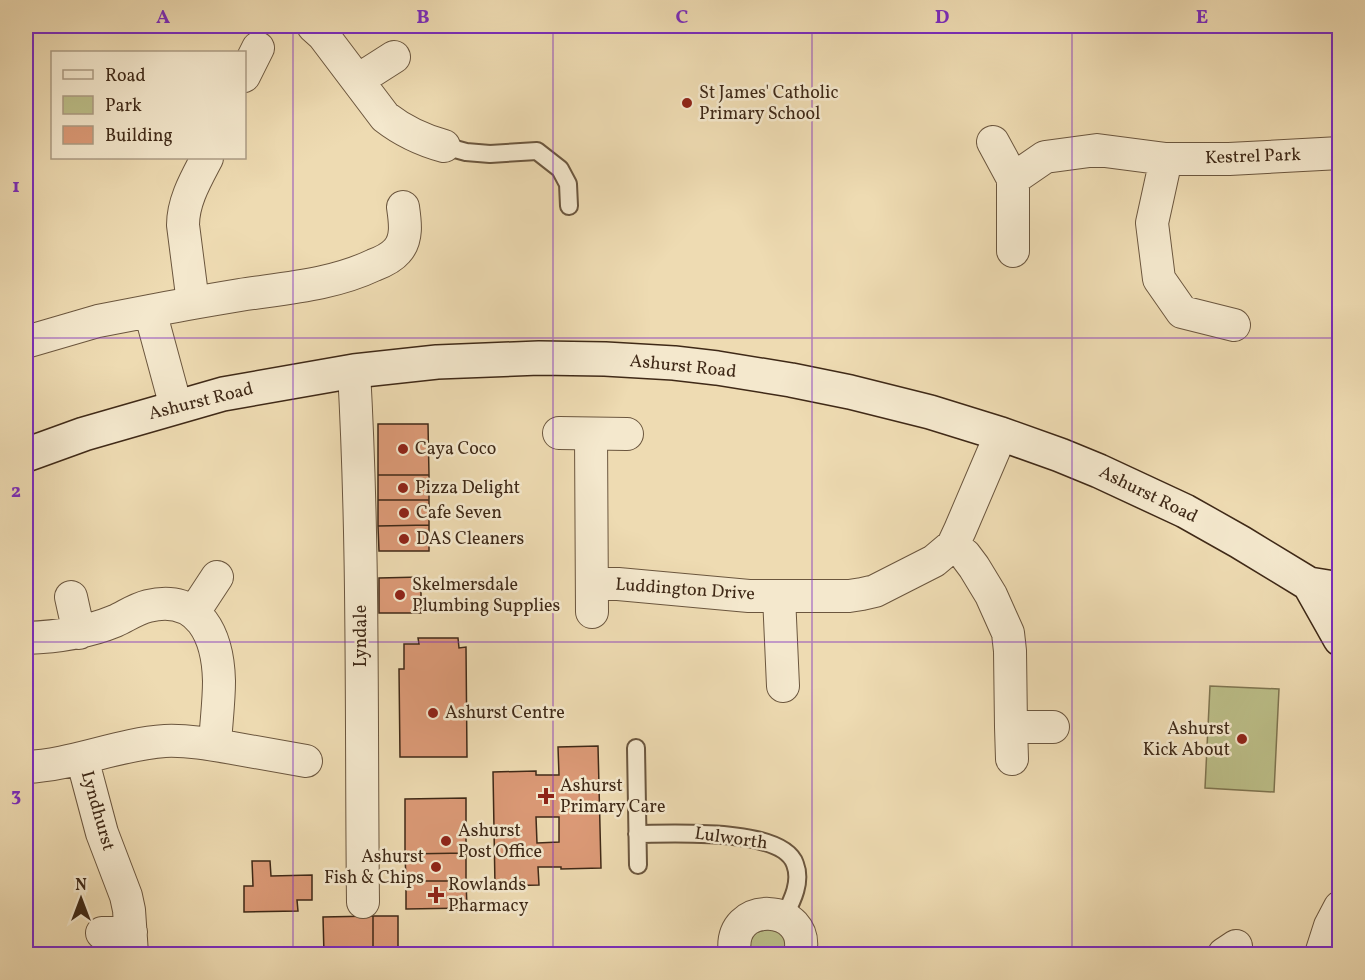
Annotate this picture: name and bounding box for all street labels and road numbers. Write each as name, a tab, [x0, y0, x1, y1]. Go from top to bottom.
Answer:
street label: Kestrel Park	[1205, 143, 1302, 171]
street label: Ashurst Road	[628, 349, 738, 385]
street label: Ashurst Road	[146, 377, 256, 427]
street label: Ashurst Road	[1094, 460, 1202, 530]
street label: Luddington Drive	[614, 573, 756, 607]
street label: Lyndale	[349, 605, 374, 667]
street label: Lyndhurst	[74, 768, 120, 854]
street label: Lulworth	[693, 822, 769, 857]

